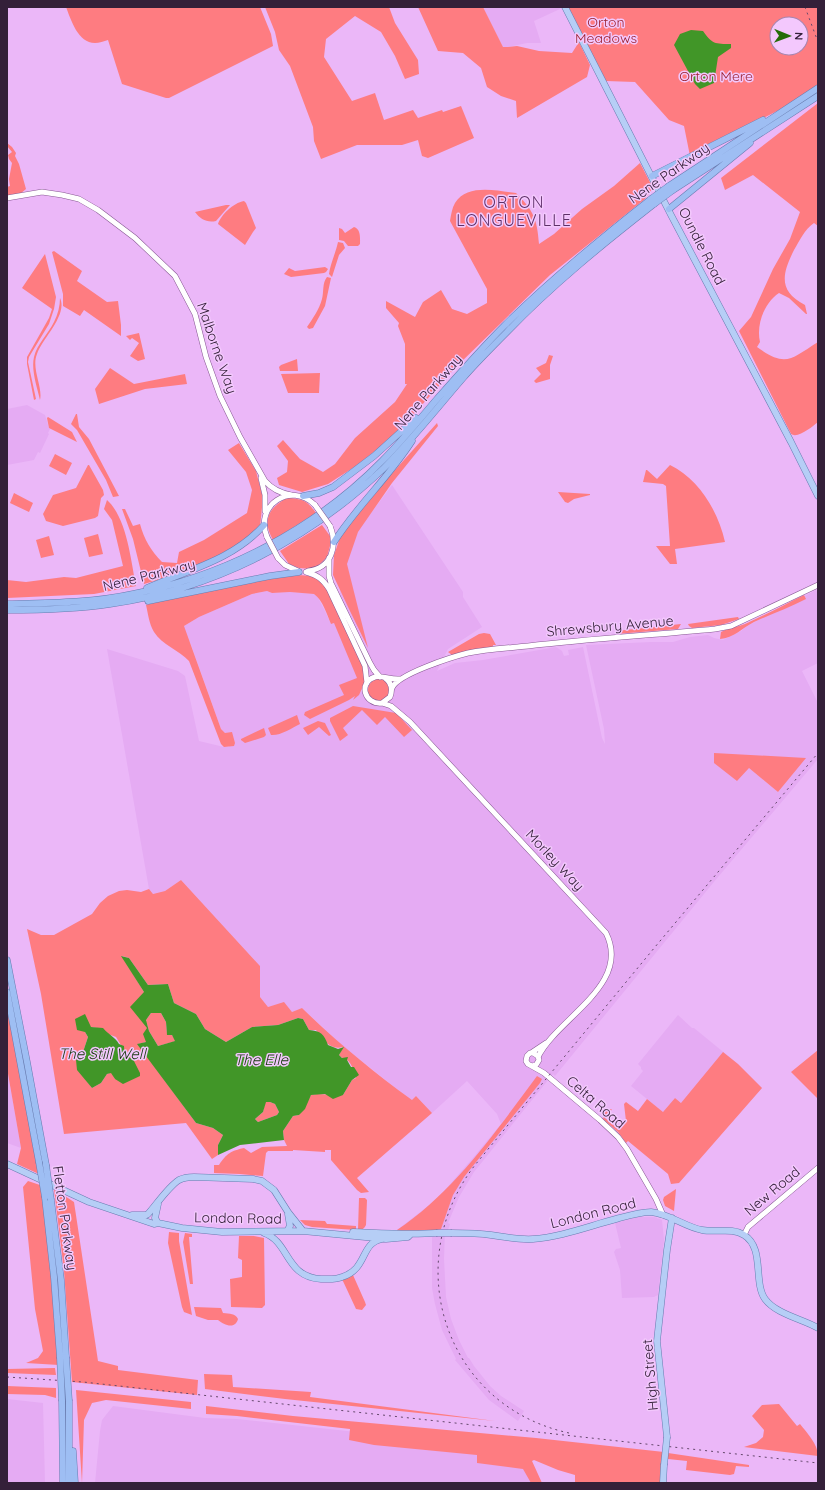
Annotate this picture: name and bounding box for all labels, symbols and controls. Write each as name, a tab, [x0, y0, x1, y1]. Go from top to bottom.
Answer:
park label: Orton Meadows	[575, 13, 637, 47]
north arrow	[769, 16, 809, 56]
text: N	[792, 32, 806, 40]
park label: Orton Mere	[679, 67, 753, 85]
street label: Nene Parkway	[625, 138, 713, 208]
district label: ORTON LONGUEVILLE	[456, 192, 572, 230]
street label: Oundle Road	[675, 204, 729, 288]
street label: Malborne Way	[193, 300, 241, 396]
street label: Nene Parkway	[390, 350, 466, 434]
street label: Nene Parkway	[101, 555, 197, 595]
street label: Shrewsbury Avenue	[546, 611, 674, 641]
street label: Morley Way	[522, 825, 588, 895]
water label: The Still Well	[58, 1044, 147, 1063]
water label: The Elle	[234, 1050, 288, 1069]
street label: Celta Road	[563, 1072, 629, 1132]
street label: New Road	[740, 1163, 804, 1219]
street label: Fletton Parkway	[49, 1165, 81, 1271]
street label: London Road	[548, 1194, 638, 1232]
street label: London Road	[194, 1208, 282, 1228]
street label: High Street	[638, 1338, 662, 1412]

